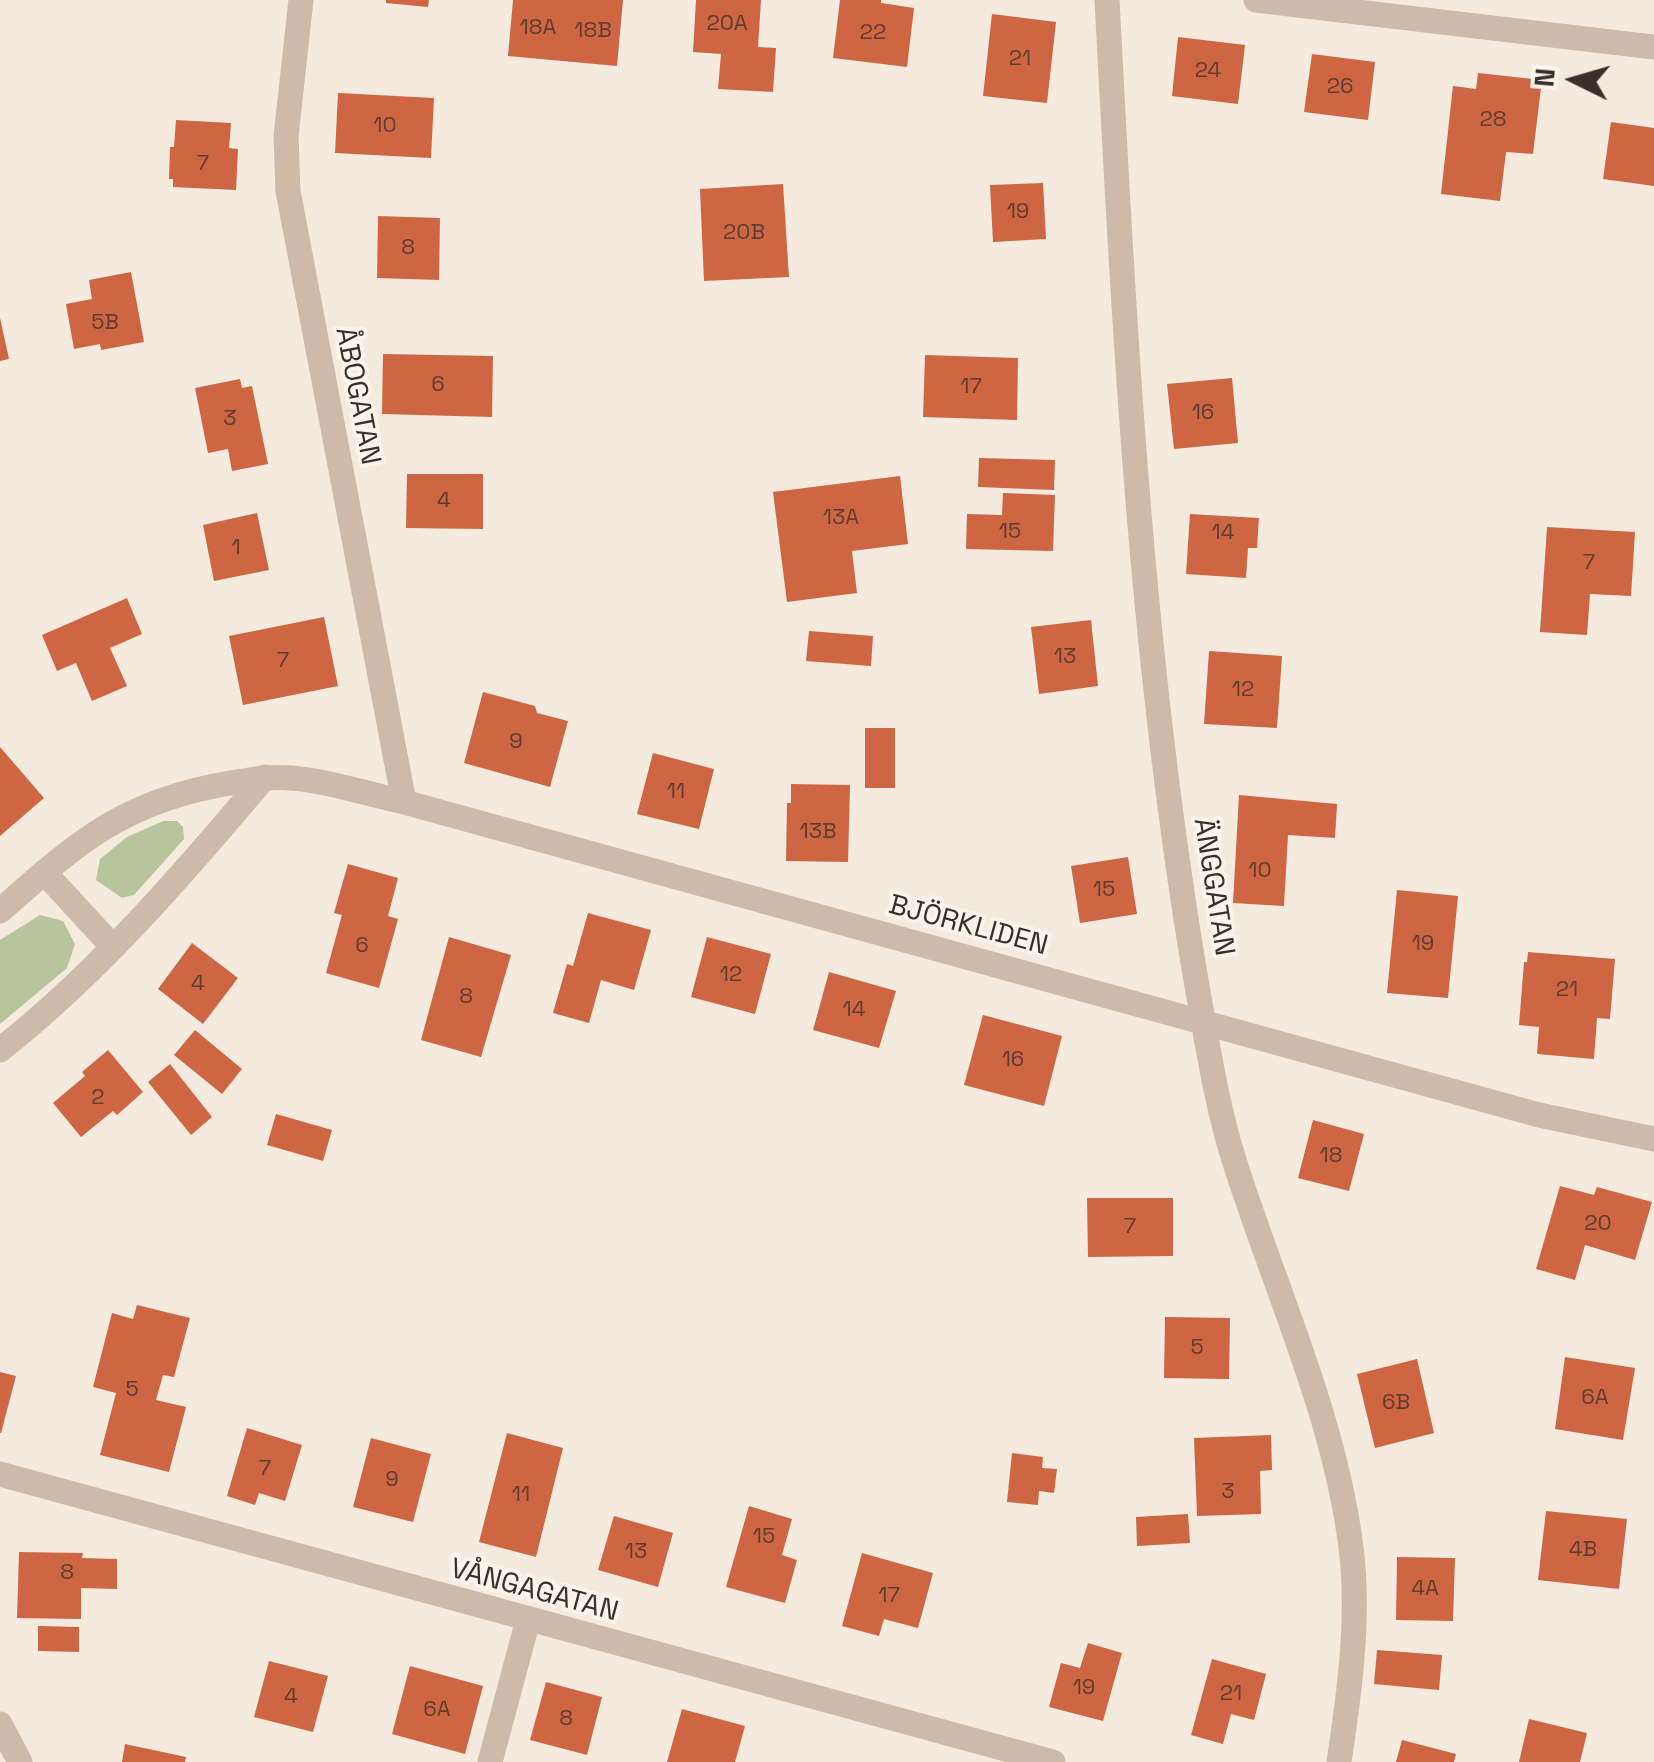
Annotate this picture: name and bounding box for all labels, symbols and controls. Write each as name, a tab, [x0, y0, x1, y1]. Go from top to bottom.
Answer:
house number: 20A	[706, 11, 748, 37]
house number: 18A	[520, 15, 556, 41]
house number: 18B	[574, 18, 612, 44]
house number: 22	[860, 20, 886, 46]
north arrow	[1524, 30, 1624, 130]
house number: 21	[1009, 46, 1031, 72]
house number: 24	[1195, 58, 1221, 84]
text: N	[1525, 66, 1563, 88]
house number: 26	[1327, 74, 1353, 100]
house number: 28	[1480, 107, 1506, 133]
house number: 10	[373, 113, 397, 139]
house number: 7	[197, 151, 209, 177]
house number: 19	[1007, 199, 1029, 225]
house number: 20B	[723, 220, 765, 246]
house number: 8	[401, 235, 415, 261]
house number: 5B	[91, 310, 119, 336]
street label: ÅBOGATAN	[327, 324, 387, 468]
house number: 6	[431, 372, 445, 398]
house number: 17	[960, 374, 982, 400]
house number: 16	[1192, 400, 1214, 426]
house number: 3	[223, 406, 237, 432]
house number: 4	[437, 488, 451, 514]
house number: 13A	[823, 505, 859, 531]
house number: 15	[999, 519, 1021, 545]
house number: 14	[1212, 520, 1234, 546]
house number: 1	[231, 535, 241, 561]
house number: 7	[1583, 550, 1595, 576]
house number: 13	[1054, 644, 1076, 670]
house number: 7	[277, 648, 289, 674]
house number: 12	[1232, 677, 1254, 703]
house number: 9	[509, 729, 523, 755]
house number: 11	[667, 779, 685, 805]
street label: ÄNGGATAN	[1186, 816, 1240, 958]
house number: 13B	[799, 819, 837, 845]
house number: 10	[1248, 858, 1272, 884]
house number: 15	[1093, 877, 1115, 903]
street label: BJÖRKLIDEN	[885, 889, 1051, 963]
house number: 19	[1412, 931, 1434, 957]
house number: 6	[355, 933, 369, 959]
house number: 12	[720, 962, 742, 988]
house number: 4	[191, 971, 205, 997]
house number: 21	[1556, 977, 1578, 1003]
house number: 8	[459, 984, 473, 1010]
house number: 14	[843, 997, 865, 1023]
house number: 16	[1002, 1047, 1024, 1073]
house number: 2	[91, 1085, 105, 1111]
house number: 18	[1320, 1143, 1342, 1169]
house number: 20	[1584, 1211, 1612, 1237]
house number: 7	[1124, 1214, 1136, 1240]
house number: 5	[1190, 1335, 1204, 1361]
house number: 5	[125, 1377, 139, 1403]
house number: 6A	[1581, 1385, 1609, 1411]
house number: 6B	[1382, 1390, 1410, 1416]
house number: 7	[259, 1456, 271, 1482]
house number: 9	[385, 1467, 399, 1493]
house number: 3	[1221, 1479, 1235, 1505]
house number: 11	[512, 1482, 530, 1508]
house number: 15	[753, 1524, 775, 1550]
house number: 4B	[1569, 1537, 1597, 1563]
house number: 13	[625, 1539, 647, 1565]
street label: VÅNGAGATAN	[446, 1552, 622, 1630]
house number: 8	[60, 1560, 74, 1586]
house number: 4A	[1411, 1576, 1439, 1602]
house number: 17	[878, 1583, 900, 1609]
house number: 19	[1073, 1675, 1095, 1701]
house number: 21	[1220, 1681, 1242, 1707]
house number: 4	[284, 1684, 298, 1710]
house number: 6A	[423, 1697, 451, 1723]
house number: 8	[559, 1706, 573, 1732]

